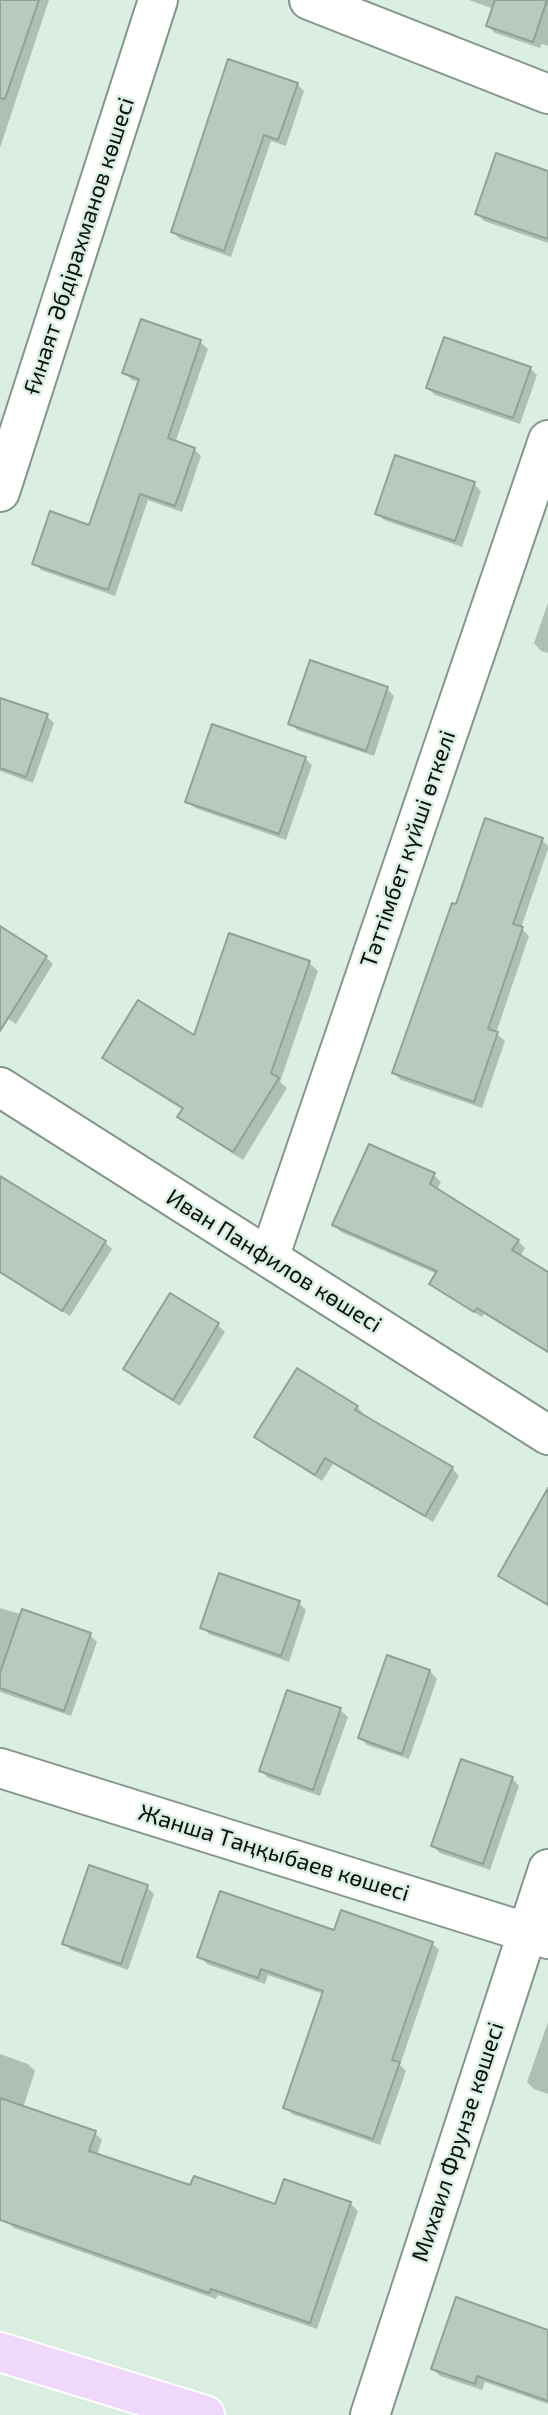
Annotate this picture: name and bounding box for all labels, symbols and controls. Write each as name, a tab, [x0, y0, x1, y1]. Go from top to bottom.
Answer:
street label: Ғинаят Әбдірахманов көшесі	[18, 94, 140, 398]
street label: Тәттімбет күйші өткелі	[354, 727, 462, 971]
street label: Иван Панфилов көшесі	[161, 1183, 387, 1339]
street label: Жанша Таңқыбаев көшесі	[135, 1799, 413, 1907]
street label: Михаил Фрунзе көшесі	[406, 2019, 510, 2265]

